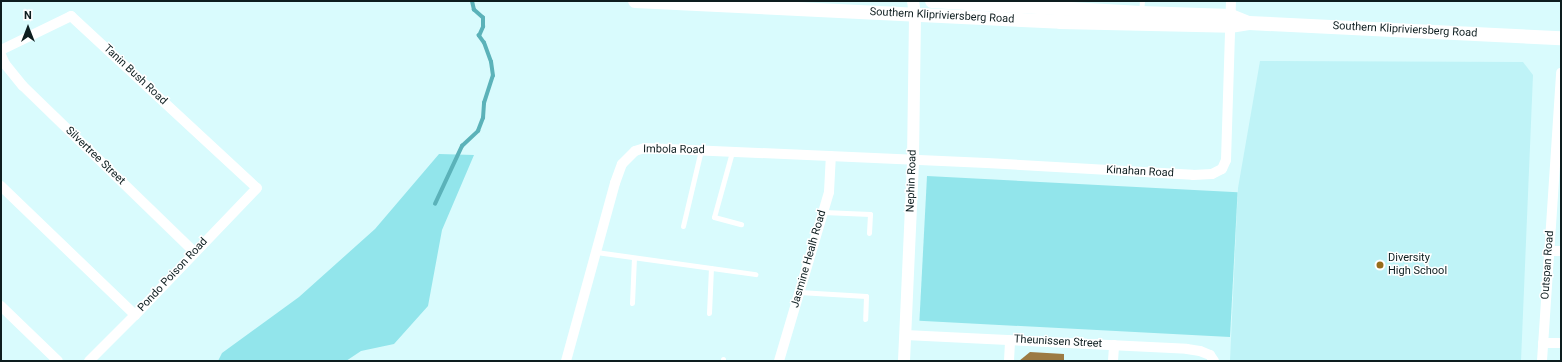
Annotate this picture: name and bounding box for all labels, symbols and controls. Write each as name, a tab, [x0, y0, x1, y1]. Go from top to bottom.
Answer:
street label: Southern Klipriviersberg Road	[869, 6, 1015, 26]
north arrow	[8, 8, 48, 48]
text: N	[24, 9, 32, 22]
street label: Southern Klipriviersberg Road	[1332, 20, 1478, 40]
street label: Tanin Bush Road	[100, 42, 170, 108]
street label: Silvertree Street	[63, 124, 127, 188]
street label: Imbola Road	[643, 143, 705, 157]
street label: Nephin Road	[904, 149, 920, 213]
street label: Kinahan Road	[1106, 164, 1174, 180]
street label: Jasmine Healh Road	[789, 209, 829, 309]
street label: Outspan Road	[1539, 230, 1557, 300]
street label: Pondo Poison Road	[135, 235, 211, 315]
place label: Diversity High School	[1388, 252, 1447, 278]
marker: Diversity High School	[1375, 260, 1385, 270]
street label: Theunissen Street	[1014, 333, 1102, 351]

